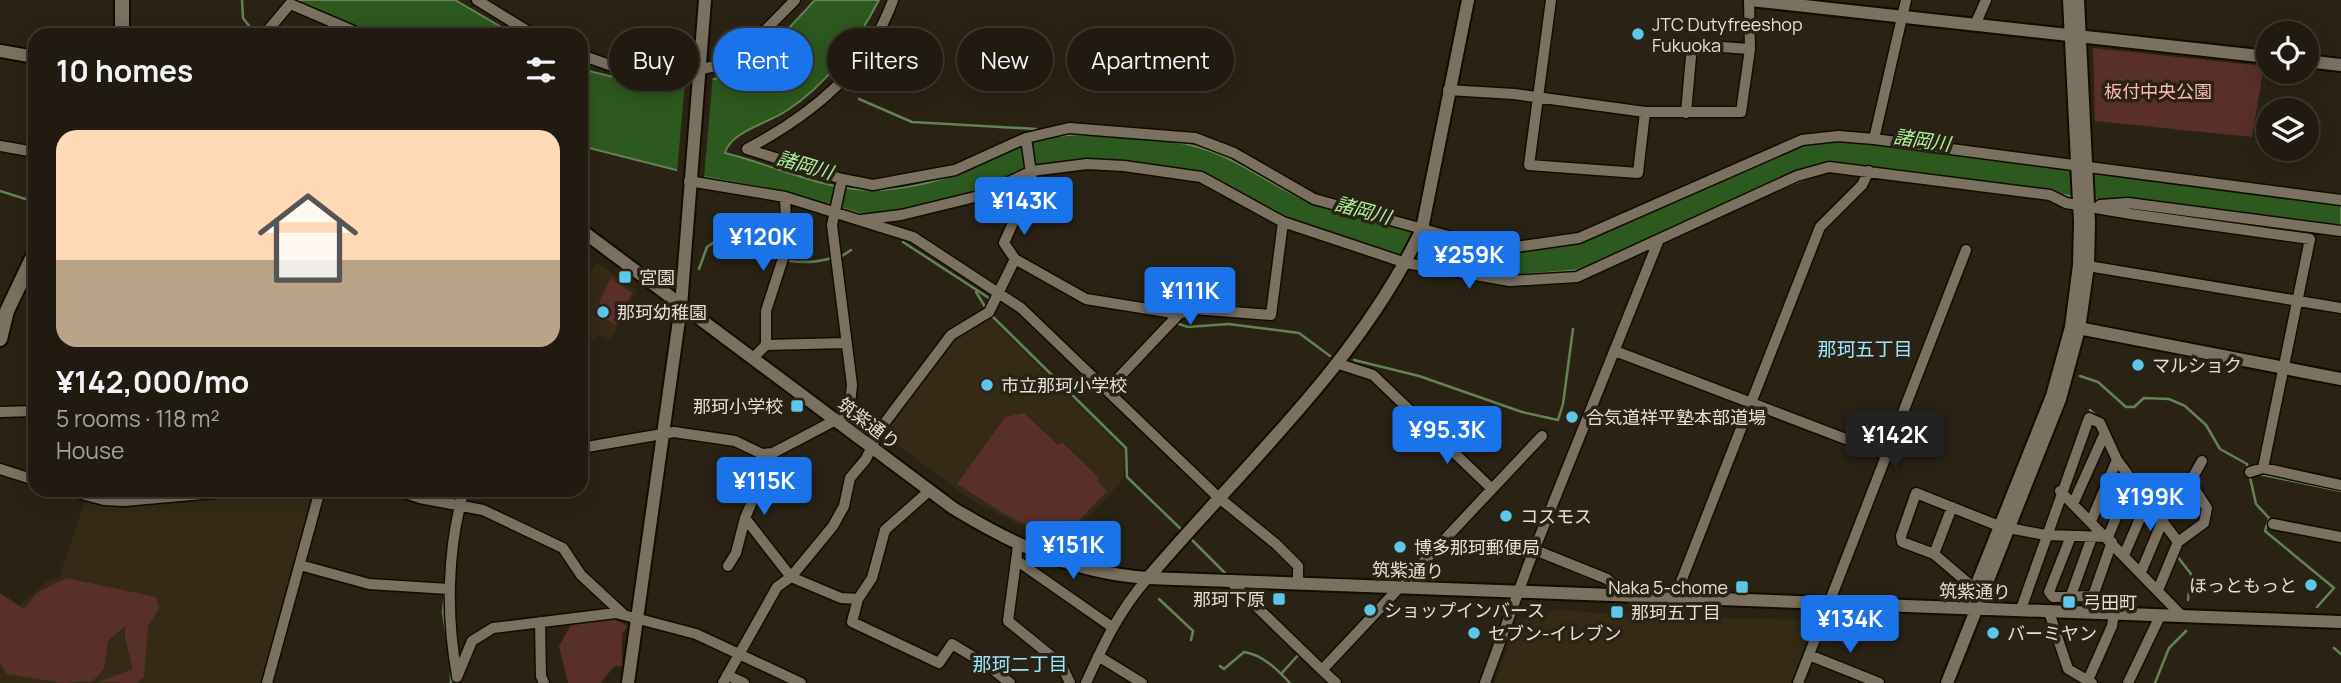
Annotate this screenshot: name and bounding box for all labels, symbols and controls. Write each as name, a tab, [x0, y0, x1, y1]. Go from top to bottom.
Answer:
place label: JTC Dutyfreeshop Fukuoka	[1652, 12, 1803, 57]
map controls	[2256, 21, 2319, 161]
button: locate	[2256, 21, 2319, 84]
marker: JTC Dutyfreeshop Fukuoka	[1630, 26, 1646, 42]
chip: Buy	[609, 28, 699, 91]
chip: Rent	[713, 28, 813, 91]
chip: Filters	[827, 28, 943, 91]
chip: New	[957, 28, 1053, 91]
chip: Apartment	[1067, 28, 1234, 91]
text: 10 homes	[56, 50, 193, 91]
icon: filters	[522, 51, 560, 89]
park label: 板付中央公園	[2104, 79, 2212, 103]
button: layers	[2256, 98, 2319, 161]
water label: 諸岡川	[1892, 123, 1954, 157]
water label: 諸岡川	[774, 145, 838, 186]
icon: home	[245, 175, 371, 301]
pin: ¥143K	[975, 177, 1073, 237]
text: ¥143K	[991, 184, 1057, 216]
water label: 諸岡川	[1332, 190, 1396, 230]
pin: ¥120K	[714, 214, 812, 273]
text: ¥120K	[729, 220, 797, 252]
pin: ¥259K	[1420, 232, 1518, 291]
text: ¥259K	[1434, 238, 1504, 270]
place label: 宮園	[639, 265, 675, 289]
pin: ¥111K	[1141, 268, 1239, 327]
marker: 宮園	[617, 269, 633, 285]
text: ¥111K	[1160, 274, 1220, 306]
place label: 那珂幼稚園	[617, 300, 707, 324]
marker: 那珂幼稚園	[595, 304, 611, 320]
district label: 那珂五丁目	[1817, 336, 1913, 362]
place label: マルショク	[2152, 353, 2242, 377]
marker: マルショク	[2130, 357, 2146, 373]
text: ¥142,000/mo	[56, 361, 249, 402]
place label: 市立那珂小学校	[1001, 373, 1127, 397]
marker: 市立那珂小学校	[979, 377, 995, 393]
street label: 筑紫通り	[833, 392, 905, 454]
place label: 那珂小学校	[693, 394, 783, 418]
marker: 那珂小学校	[789, 398, 805, 414]
text: 5 rooms · 118 m²	[56, 402, 220, 434]
place label: 合気道祥平塾本部道場	[1586, 405, 1766, 429]
pin: ¥95.3K	[1390, 406, 1504, 466]
marker: 合気道祥平塾本部道場	[1564, 409, 1580, 425]
pin: ¥142K	[1846, 412, 1944, 471]
text: ¥95.3K	[1408, 413, 1486, 445]
text: ¥142K	[1862, 418, 1928, 450]
text: House	[56, 434, 125, 466]
pin: ¥115K	[715, 458, 813, 517]
text: ¥115K	[733, 464, 795, 496]
pin: ¥199K	[2101, 474, 2199, 533]
text: ¥199K	[2116, 480, 2184, 512]
place label: コスモス	[1520, 504, 1592, 528]
marker: コスモス	[1498, 508, 1514, 524]
pin: ¥151K	[1024, 522, 1122, 581]
text: ¥151K	[1042, 528, 1104, 560]
place label: 博多那珂郵便局	[1414, 535, 1540, 559]
marker: 博多那珂郵便局	[1392, 539, 1408, 555]
street label: 筑紫通り	[1372, 557, 1444, 583]
place label: ほっともっと	[2189, 573, 2297, 597]
place label: Naka 5-chome	[1608, 575, 1728, 599]
marker: ほっともっと	[2303, 577, 2319, 593]
street label: 筑紫通り	[1939, 578, 2011, 604]
marker: Naka 5-chome	[1734, 579, 1750, 595]
place label: 那珂下原	[1193, 587, 1265, 611]
place label: 弓田町	[2083, 590, 2137, 614]
marker: 那珂下原	[1271, 591, 1287, 607]
marker: 弓田町	[2061, 594, 2077, 610]
pin: ¥134K	[1801, 596, 1899, 655]
place label: ショップインバース	[1384, 598, 1545, 622]
place label: 那珂五丁目	[1631, 600, 1721, 624]
marker: ショップインバース	[1362, 602, 1378, 618]
text: ¥134K	[1817, 602, 1883, 634]
marker: 那珂五丁目	[1609, 604, 1625, 620]
place label: セブン-イレブン	[1488, 621, 1622, 645]
place label: バーミヤン	[2007, 621, 2097, 645]
marker: セブン-イレブン	[1466, 625, 1482, 641]
marker: バーミヤン	[1985, 625, 2001, 641]
district label: 那珂二丁目	[972, 651, 1068, 677]

